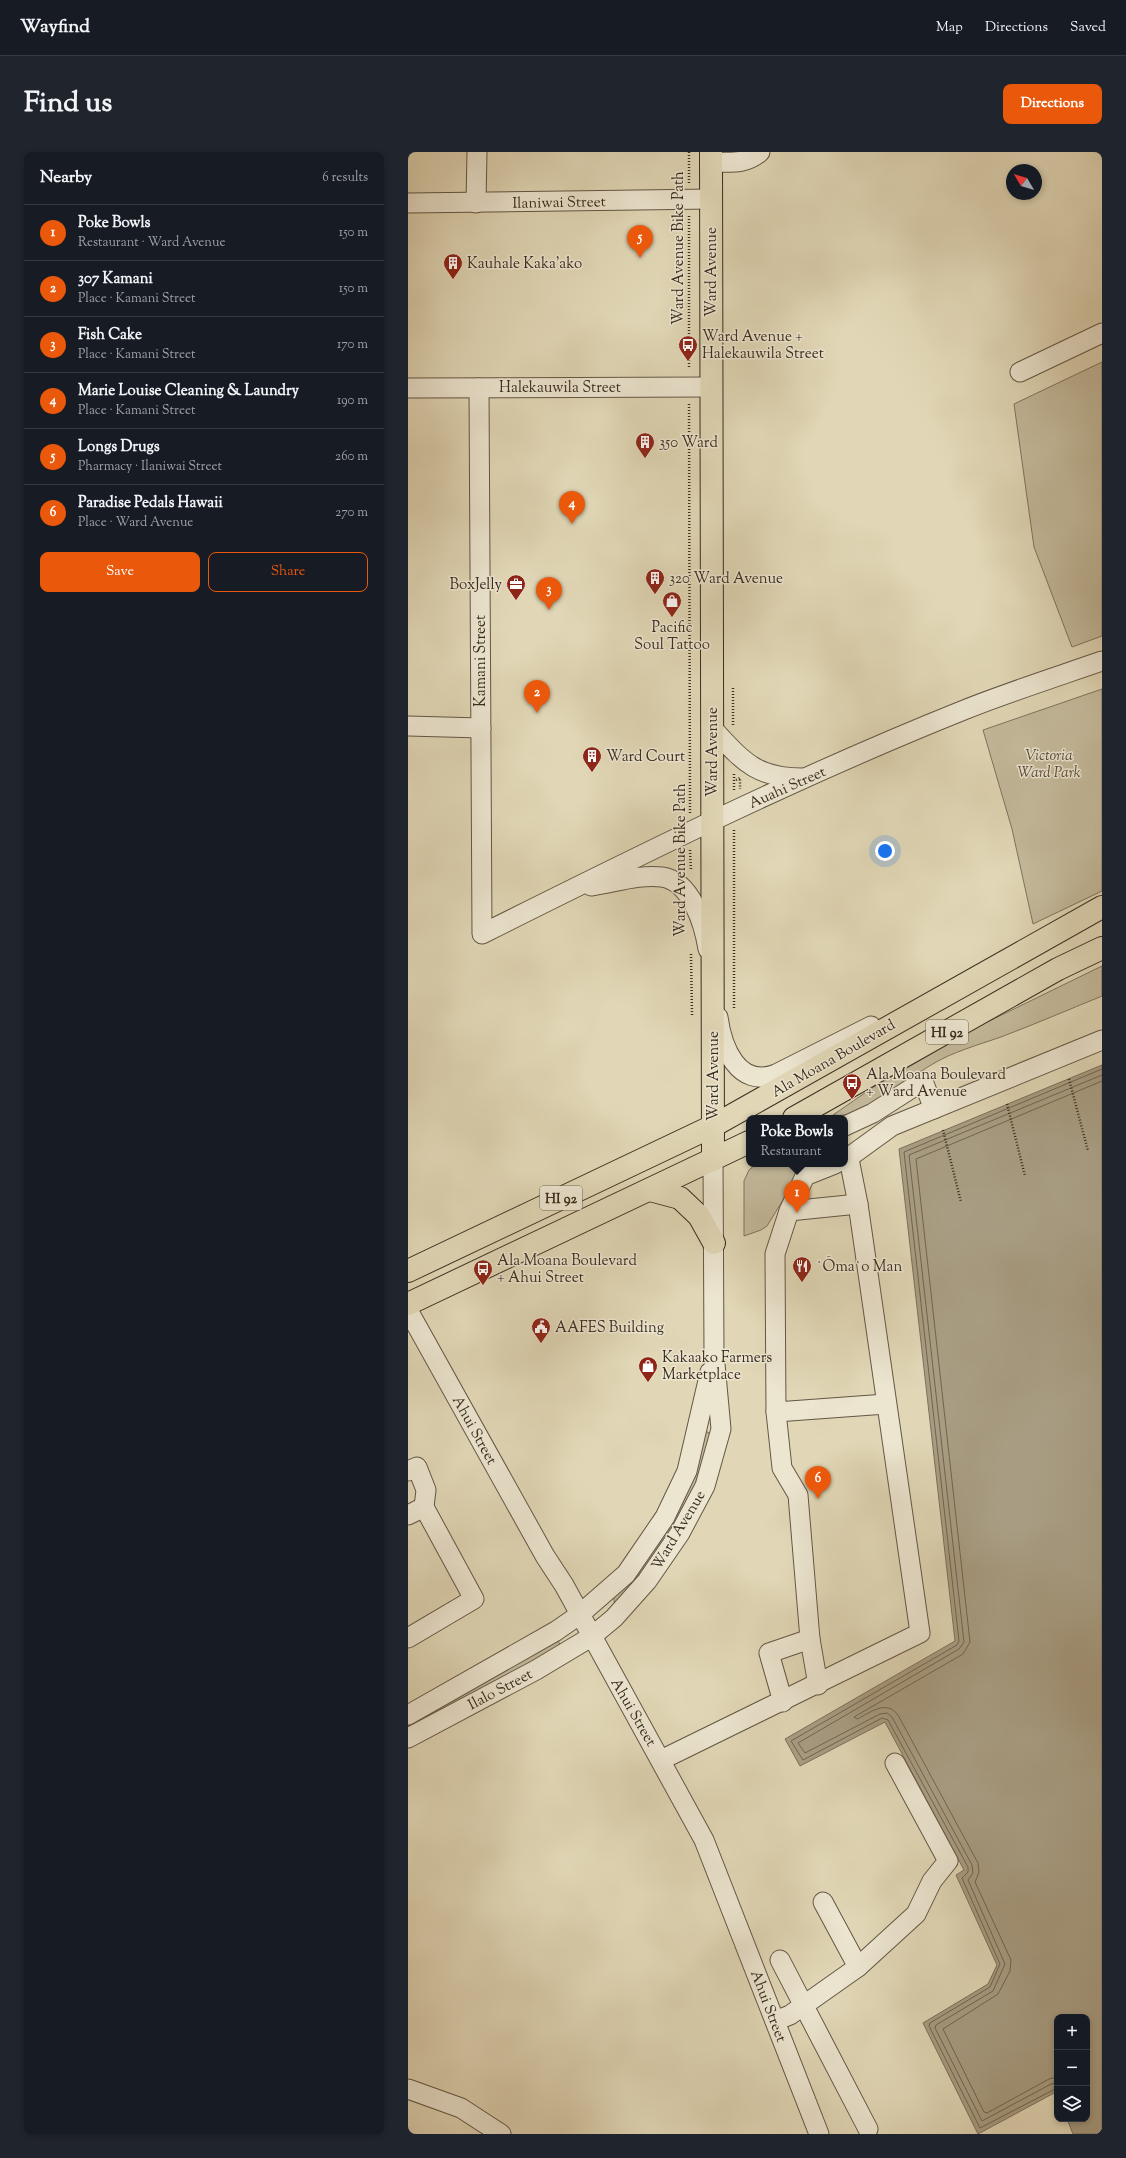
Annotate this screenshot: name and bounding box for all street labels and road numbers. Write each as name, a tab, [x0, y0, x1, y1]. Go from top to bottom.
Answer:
street label: Ward Avenue Bike Path	[669, 171, 690, 325]
street label: Ilaniwai Street	[512, 192, 606, 215]
street label: Ward Avenue	[702, 227, 723, 317]
street label: Halekauwila Street	[499, 378, 621, 399]
street label: Kamani Street	[471, 615, 492, 707]
street label: Ward Avenue	[703, 707, 724, 797]
street label: Auahi Street	[746, 762, 829, 815]
street label: Ward Avenue Bike Path	[671, 783, 692, 937]
street label: Ala Moana Boulevard	[768, 1015, 900, 1103]
road number: HI 92	[926, 1020, 968, 1044]
street label: Ward Avenue	[704, 1031, 725, 1121]
road number: HI 92	[540, 1186, 582, 1210]
street label: Ahui Street	[446, 1393, 501, 1469]
street label: Ward Avenue	[647, 1487, 711, 1575]
street label: Ilalo Street	[465, 1665, 537, 1716]
street label: Ahui Street	[605, 1675, 661, 1751]
street label: Ahui Street	[744, 1967, 791, 2046]

